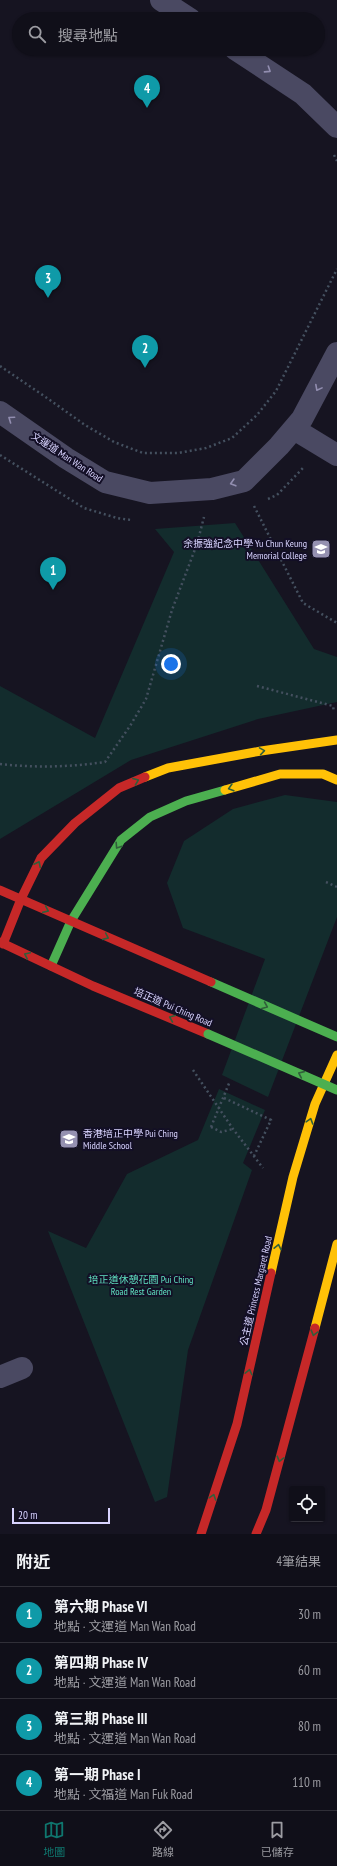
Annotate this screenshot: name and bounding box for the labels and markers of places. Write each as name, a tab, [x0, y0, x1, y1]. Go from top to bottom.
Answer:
pin: 4	[134, 75, 160, 108]
pin: 3	[35, 265, 61, 298]
pin: 2	[132, 335, 158, 368]
place label: 余振強紀念中學 Yu Chun Keung Memorial College	[183, 537, 307, 562]
school or university icon: 余振強紀念中學 Yu Chun Keung Memorial College	[310, 538, 332, 560]
pin: 1	[40, 557, 66, 590]
place label: 香港培正中學 Pui Ching Middle School	[83, 1127, 178, 1152]
school or university icon: 香港培正中學 Pui Ching Middle School	[58, 1128, 80, 1150]

